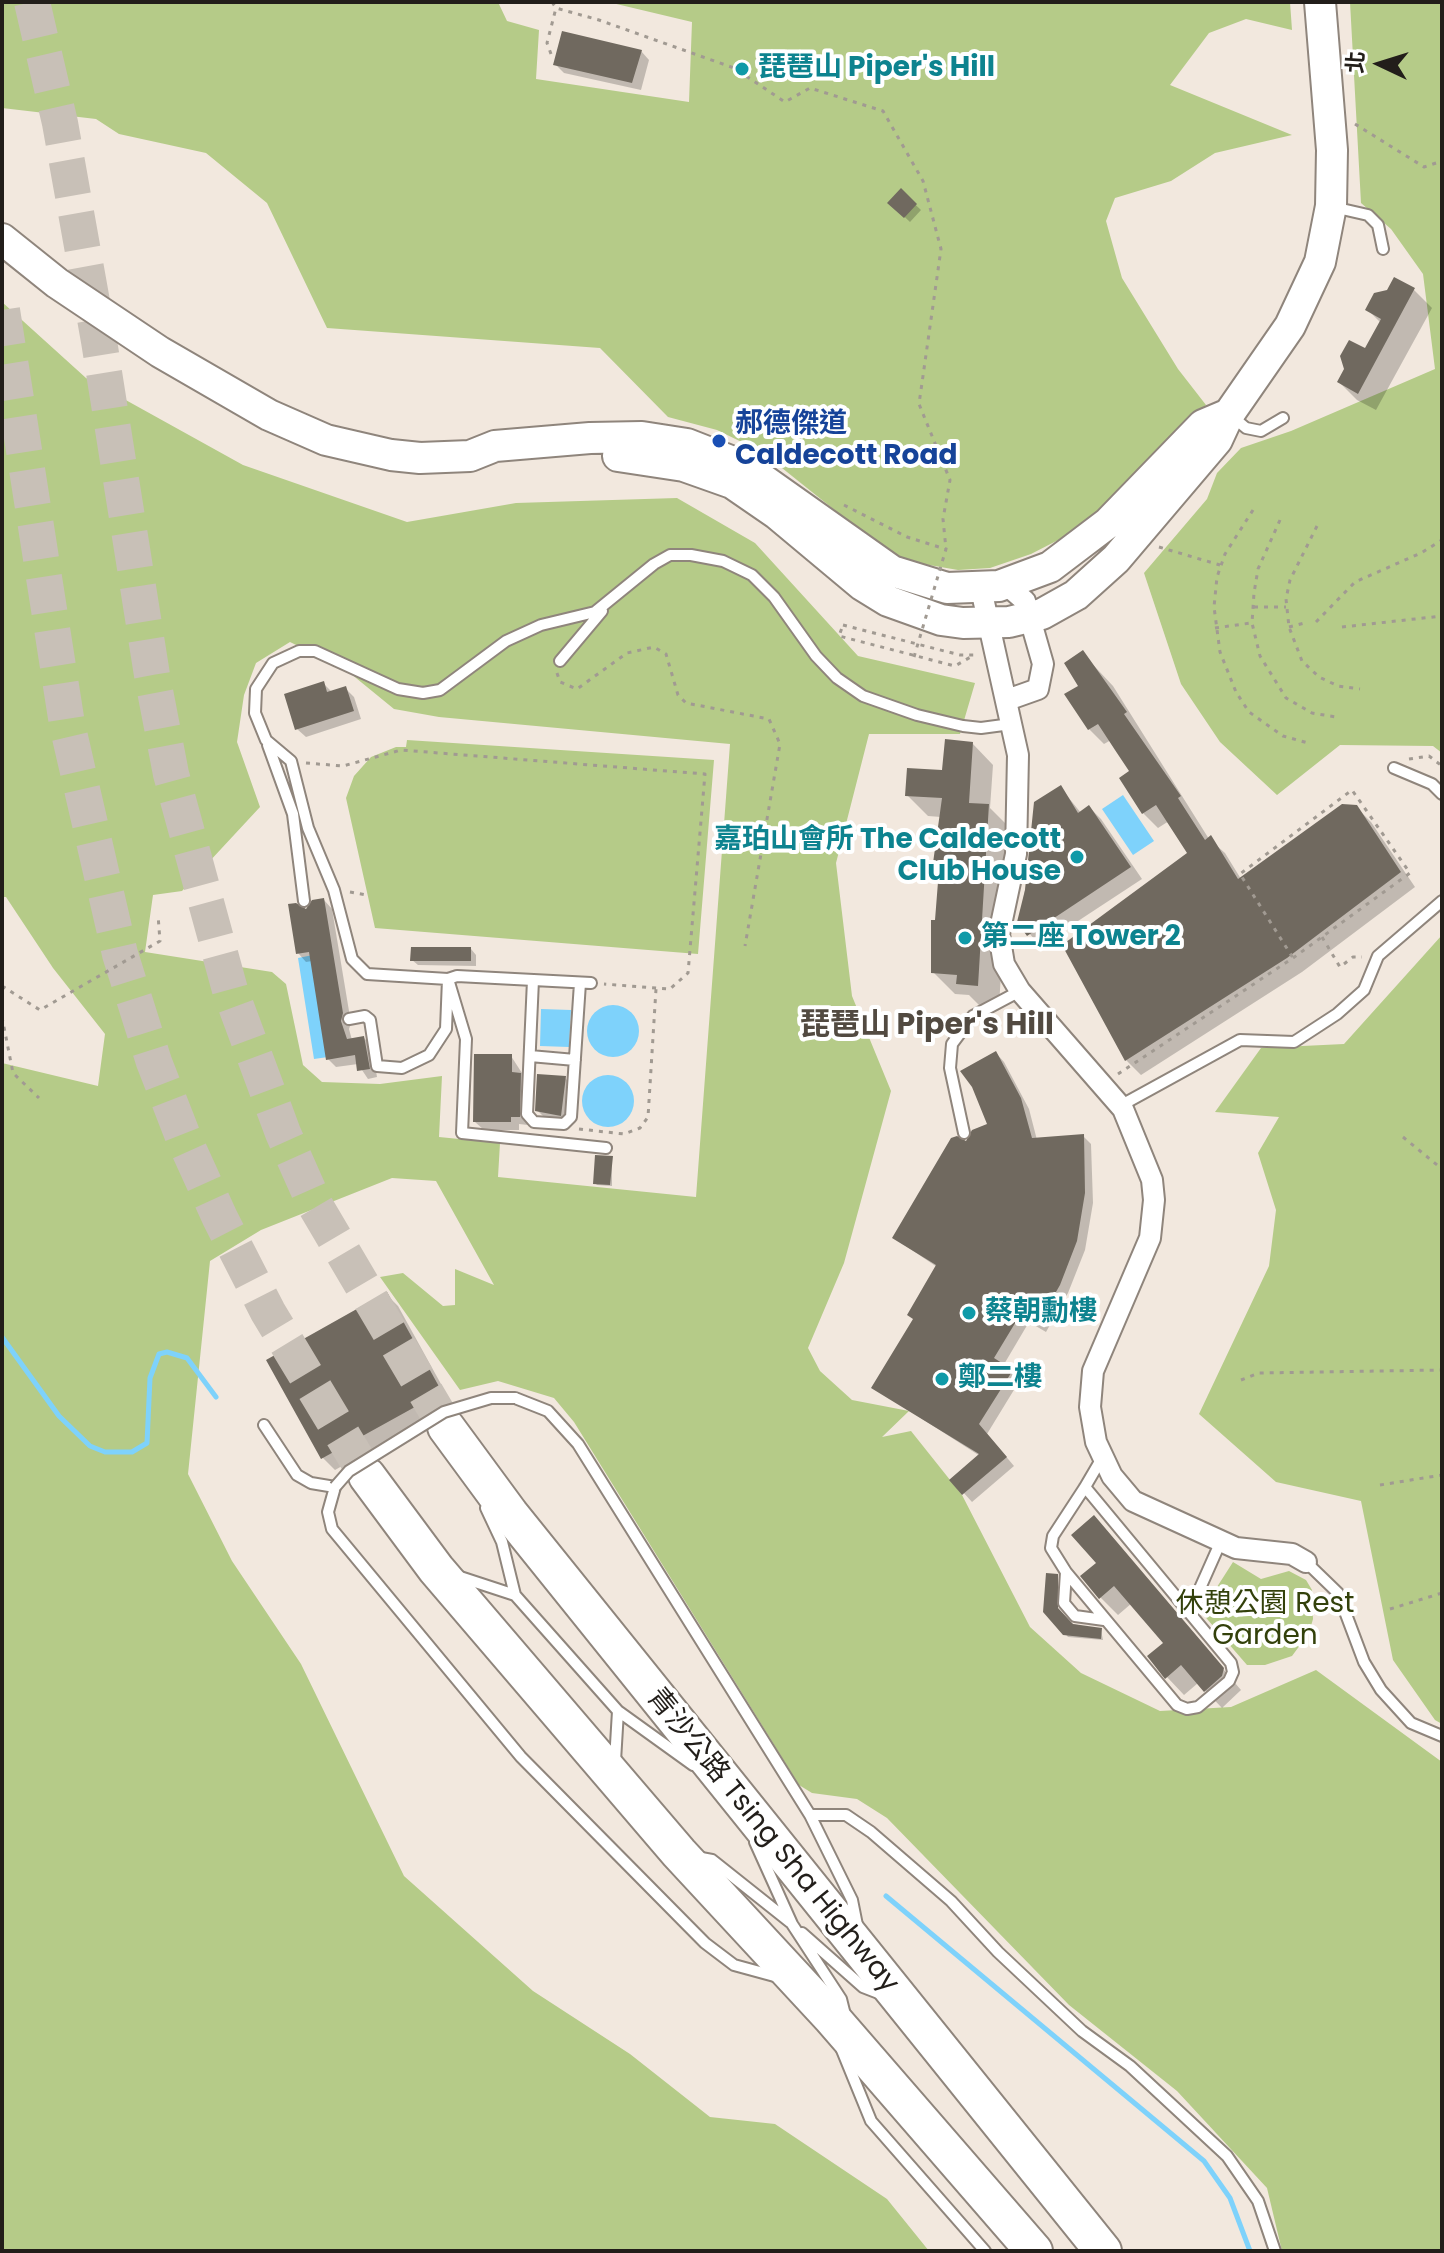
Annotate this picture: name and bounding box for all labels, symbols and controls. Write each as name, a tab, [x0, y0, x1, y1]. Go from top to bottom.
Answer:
north arrow	[1340, 24, 1420, 104]
text: 北	[1339, 50, 1372, 74]
place label: 琵琶山 Piper's Hill	[758, 52, 995, 86]
marker: 琵琶山 Piper's Hill	[733, 60, 751, 78]
place label: 郝德傑道 Caldecott Road	[735, 408, 957, 474]
marker: 郝德傑道 Caldecott Road	[710, 432, 728, 450]
place label: 嘉珀山會所 The Caldecott Club House	[714, 824, 1061, 890]
marker: 嘉珀山會所 The Caldecott Club House	[1068, 848, 1086, 866]
place label: 第二座 Tower 2	[981, 921, 1181, 955]
marker: 第二座 Tower 2	[956, 929, 974, 947]
district label: 琵琶山 Piper's Hill	[800, 1008, 1054, 1044]
place label: 蔡朝勳樓	[985, 1296, 1097, 1330]
marker: 蔡朝勳樓	[960, 1304, 978, 1322]
place label: 鄭二樓	[958, 1362, 1042, 1396]
marker: 鄭二樓	[933, 1370, 951, 1388]
park label: 休憩公園 Rest Garden	[1176, 1588, 1354, 1654]
street label: 青沙公路 Tsing Sha Highway	[639, 1682, 905, 2000]

